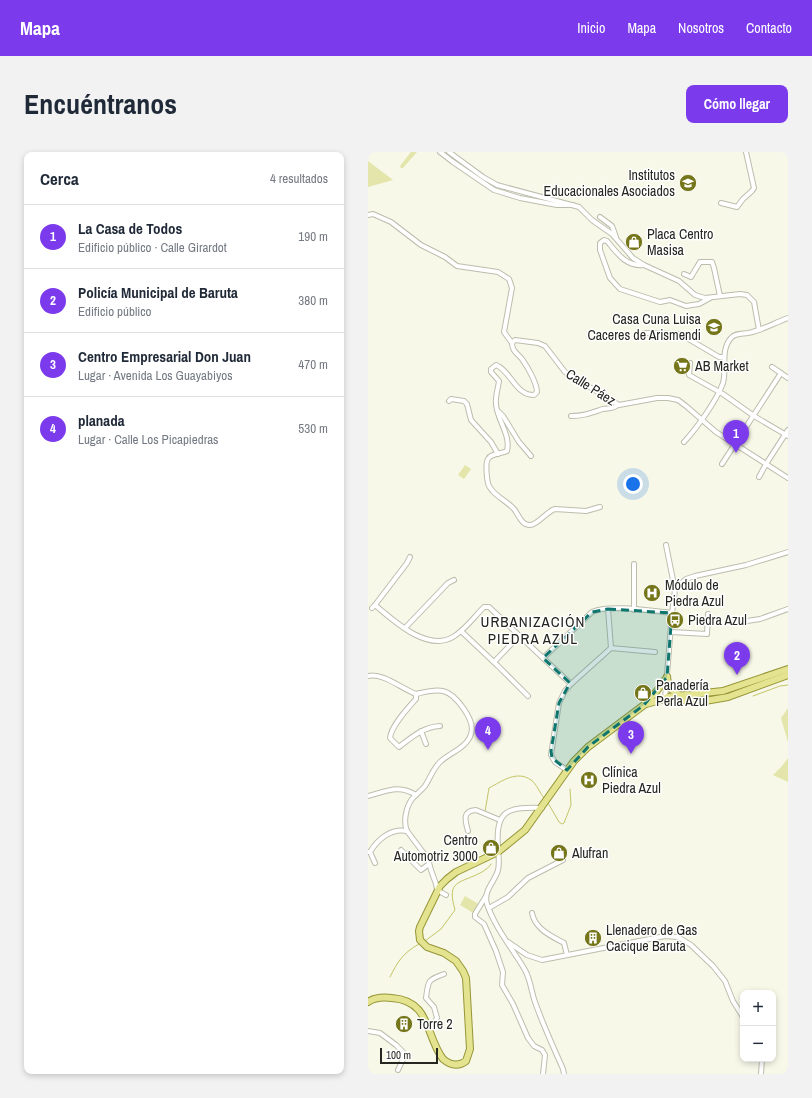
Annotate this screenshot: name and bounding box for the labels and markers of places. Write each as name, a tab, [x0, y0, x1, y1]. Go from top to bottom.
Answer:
place label: Institutos Educacionales Asociados	[544, 166, 675, 200]
school or university icon: Institutos Educacionales Asociados	[678, 173, 698, 193]
place label: Placa Centro Masisa	[647, 225, 713, 259]
shop icon: Placa Centro Masisa	[624, 232, 644, 252]
place label: Casa Cuna Luisa Caceres de Arismendi	[587, 310, 702, 344]
school or university icon: Casa Cuna Luisa Caceres de Arismendi	[704, 317, 724, 337]
supermarket icon: AB Market	[672, 356, 692, 376]
place label: AB Market	[694, 357, 749, 375]
pin: 1	[723, 420, 749, 453]
place label: Módulo de Piedra Azul	[665, 576, 724, 610]
hospital icon: Módulo de Piedra Azul	[642, 583, 662, 603]
bus stop icon: Piedra Azul	[665, 610, 685, 630]
place label: Piedra Azul	[688, 611, 747, 629]
pin: 2	[724, 642, 750, 675]
place label: Panadería Perla Azul	[656, 676, 710, 710]
shop icon: Panadería Perla Azul	[633, 683, 653, 703]
pin: 4	[475, 717, 501, 750]
pin: 3	[618, 721, 644, 754]
place label: Clínica Piedra Azul	[602, 763, 661, 797]
hospital icon: Clínica Piedra Azul	[579, 770, 599, 790]
place label: Centro Automotriz 3000	[393, 831, 478, 865]
shop icon: Centro Automotriz 3000	[481, 838, 501, 858]
shop icon: Alufran	[549, 843, 569, 863]
place label: Alufran	[571, 844, 608, 862]
place label: Llenadero de Gas Cacique Baruta	[606, 921, 698, 955]
building icon: Llenadero de Gas Cacique Baruta	[583, 928, 603, 948]
building icon: Torre 2	[394, 1014, 414, 1034]
place label: Torre 2	[417, 1015, 453, 1033]

